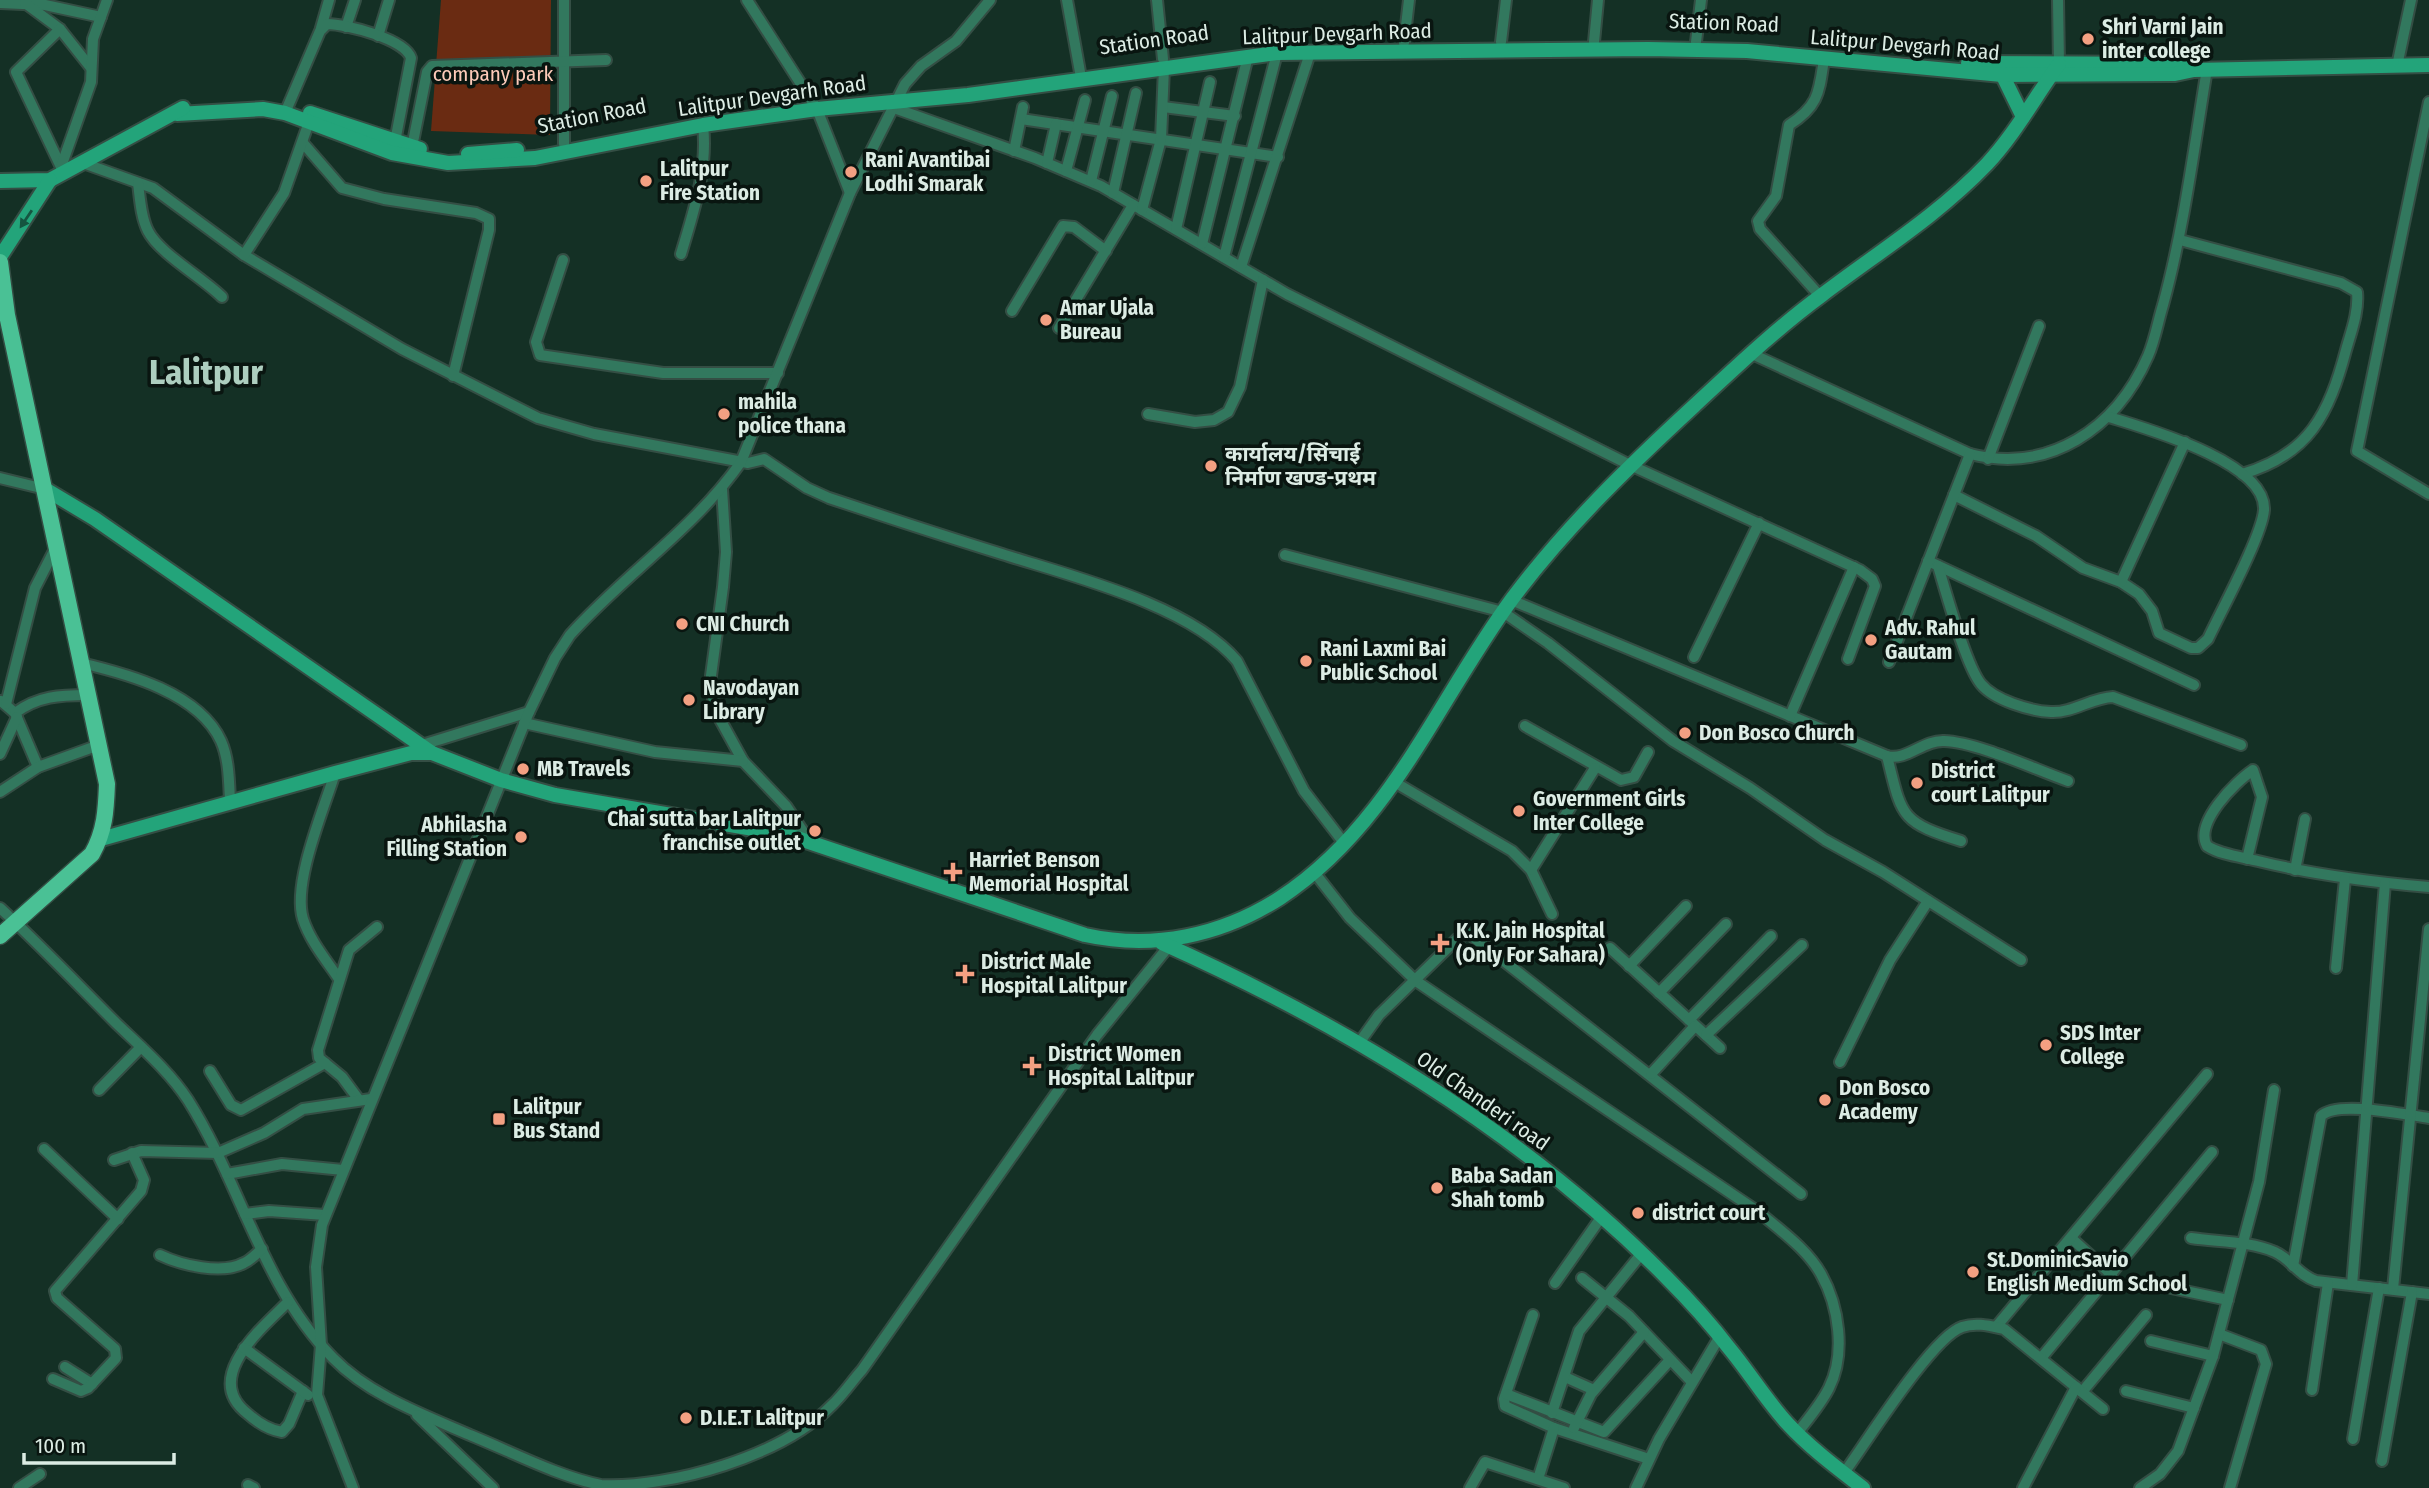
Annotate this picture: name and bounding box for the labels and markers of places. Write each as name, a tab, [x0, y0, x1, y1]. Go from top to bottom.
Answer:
place label: Shri Varni Jain inter college	[2102, 14, 2224, 64]
marker: Shri Varni Jain inter college	[2080, 31, 2096, 47]
place label: Rani Avantibai Lodhi Smarak	[865, 147, 990, 197]
place label: Lalitpur Fire Station	[660, 156, 760, 206]
marker: Rani Avantibai Lodhi Smarak	[843, 164, 859, 180]
marker: Lalitpur Fire Station	[638, 173, 654, 189]
place label: Amar Ujala Bureau	[1059, 295, 1154, 345]
marker: Amar Ujala Bureau	[1038, 312, 1054, 328]
place label: mahila police thana	[738, 389, 846, 439]
marker: mahila police thana	[716, 406, 732, 422]
place label: कार्यालय/सिंचाई निर्माण खण्ड-प्रथम	[1225, 441, 1376, 491]
marker: कार्यालय/सिंचाई निर्माण खण्ड-प्रथम	[1203, 458, 1219, 474]
place label: CNI Church	[696, 611, 790, 637]
place label: Adv. Rahul Gautam	[1884, 615, 1976, 665]
marker: CNI Church	[674, 616, 690, 632]
marker: Adv. Rahul Gautam	[1863, 632, 1879, 648]
place label: Rani Laxmi Bai Public School	[1320, 636, 1446, 686]
marker: Rani Laxmi Bai Public School	[1298, 653, 1314, 669]
place label: Navodayan Library	[703, 675, 799, 725]
marker: Navodayan Library	[681, 692, 697, 708]
place label: Don Bosco Church	[1699, 720, 1855, 746]
marker: Don Bosco Church	[1677, 725, 1693, 741]
place label: MB Travels	[537, 756, 630, 782]
place label: District court Lalitpur	[1931, 758, 2050, 808]
marker: MB Travels	[515, 761, 531, 777]
marker: District court Lalitpur	[1909, 775, 1925, 791]
place label: Government Girls Inter College	[1533, 786, 1685, 836]
marker: Government Girls Inter College	[1511, 803, 1527, 819]
place label: Chai sutta bar Lalitpur franchise outlet	[607, 806, 802, 856]
place label: Abhilasha Filling Station	[387, 812, 507, 862]
marker: Chai sutta bar Lalitpur franchise outlet	[807, 823, 823, 839]
marker: Abhilasha Filling Station	[513, 829, 529, 845]
place label: Harriet Benson Memorial Hospital	[969, 847, 1129, 897]
marker: Harriet Benson Memorial Hospital	[943, 862, 963, 882]
place label: K.K. Jain Hospital (Only For Sahara)	[1456, 918, 1605, 968]
marker: K.K. Jain Hospital (Only For Sahara)	[1430, 933, 1450, 953]
place label: District Male Hospital Lalitpur	[981, 949, 1127, 999]
marker: District Male Hospital Lalitpur	[955, 964, 975, 984]
place label: SDS Inter College	[2060, 1020, 2141, 1070]
marker: SDS Inter College	[2038, 1037, 2054, 1053]
place label: District Women Hospital Lalitpur	[1048, 1041, 1194, 1091]
marker: District Women Hospital Lalitpur	[1022, 1056, 1042, 1076]
place label: Don Bosco Academy	[1838, 1075, 1930, 1125]
marker: Don Bosco Academy	[1817, 1092, 1833, 1108]
place label: Lalitpur Bus Stand	[513, 1094, 600, 1144]
marker: Lalitpur Bus Stand	[491, 1111, 507, 1127]
place label: Baba Sadan Shah tomb	[1451, 1163, 1553, 1213]
marker: Baba Sadan Shah tomb	[1429, 1180, 1445, 1196]
place label: district court	[1652, 1200, 1766, 1226]
marker: district court	[1630, 1205, 1646, 1221]
place label: St.DominicSavio English Medium School	[1987, 1247, 2187, 1297]
marker: St.DominicSavio English Medium School	[1965, 1264, 1981, 1280]
place label: D.I.E.T Lalitpur	[700, 1405, 824, 1431]
marker: D.I.E.T Lalitpur	[678, 1410, 694, 1426]

